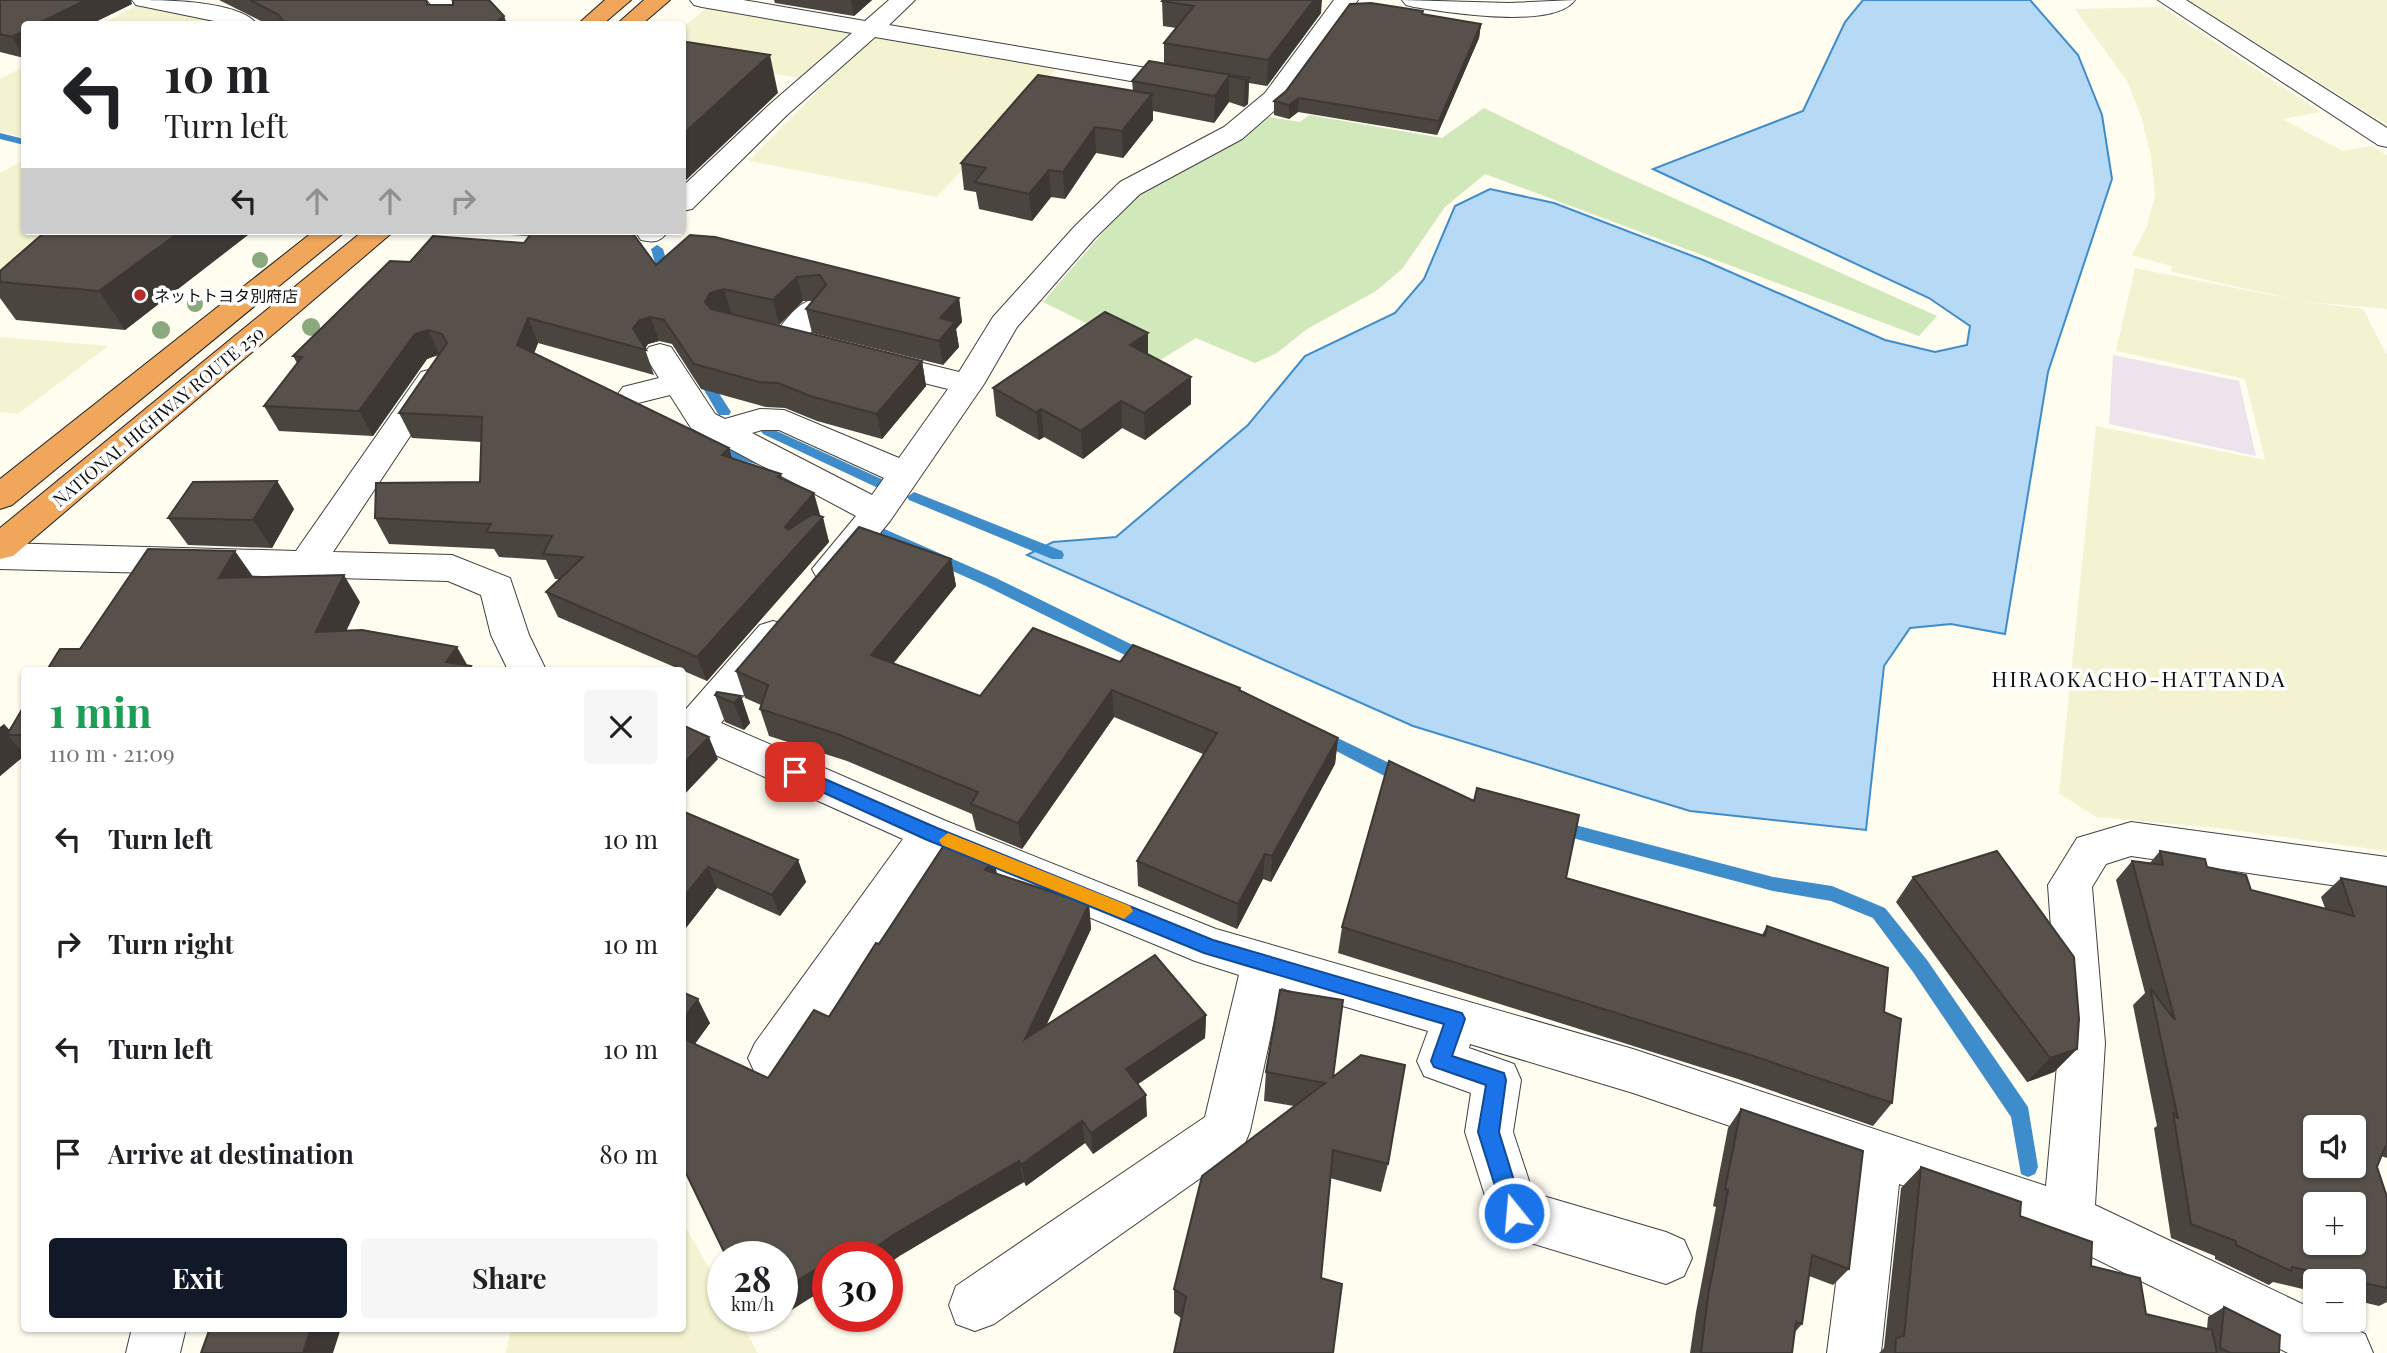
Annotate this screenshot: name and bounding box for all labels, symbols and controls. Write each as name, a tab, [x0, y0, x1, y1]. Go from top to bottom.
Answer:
text: 10 m	[164, 40, 270, 105]
icon: left	[49, 49, 140, 140]
text: Turn left	[164, 103, 288, 146]
icon: left	[225, 182, 263, 220]
icon: ahead	[298, 182, 336, 220]
icon: ahead	[371, 182, 409, 220]
icon: right	[444, 182, 482, 220]
place label: ネットトヨタ別府店	[154, 285, 298, 306]
marker: ネットトヨタ別府店	[132, 287, 148, 303]
street label: NATIONAL HIGHWAY ROUTE 250	[47, 320, 269, 512]
district label: HIRAOKACHO-HATTANDA	[1992, 664, 2286, 692]
text: 1 min	[49, 683, 152, 739]
button: close	[584, 690, 658, 764]
text: 110 m · 21:09	[49, 737, 175, 768]
pin	[765, 742, 825, 802]
icon: arrive	[776, 753, 814, 791]
icon: left	[49, 820, 87, 858]
text: Turn left	[108, 821, 213, 856]
text: 10 m	[603, 821, 658, 856]
icon: right	[49, 925, 87, 963]
text: Turn right	[108, 926, 234, 961]
text: 10 m	[603, 926, 658, 961]
icon: left	[49, 1030, 87, 1068]
text: Turn left	[108, 1031, 213, 1066]
text: 10 m	[603, 1031, 658, 1066]
map controls	[2303, 1115, 2366, 1332]
button: sound	[2303, 1115, 2366, 1178]
icon: arrive	[49, 1135, 87, 1173]
text: Arrive at destination	[108, 1136, 354, 1171]
text: 80 m	[599, 1136, 658, 1171]
position arrow	[1477, 1176, 1551, 1250]
button: +	[2303, 1192, 2366, 1255]
button: Exit	[49, 1238, 347, 1318]
button: Share	[361, 1238, 658, 1318]
speed limit sign: 30	[812, 1241, 903, 1332]
text: 28	[734, 1254, 771, 1301]
button: −	[2303, 1269, 2366, 1332]
text: km/h	[731, 1292, 774, 1316]

